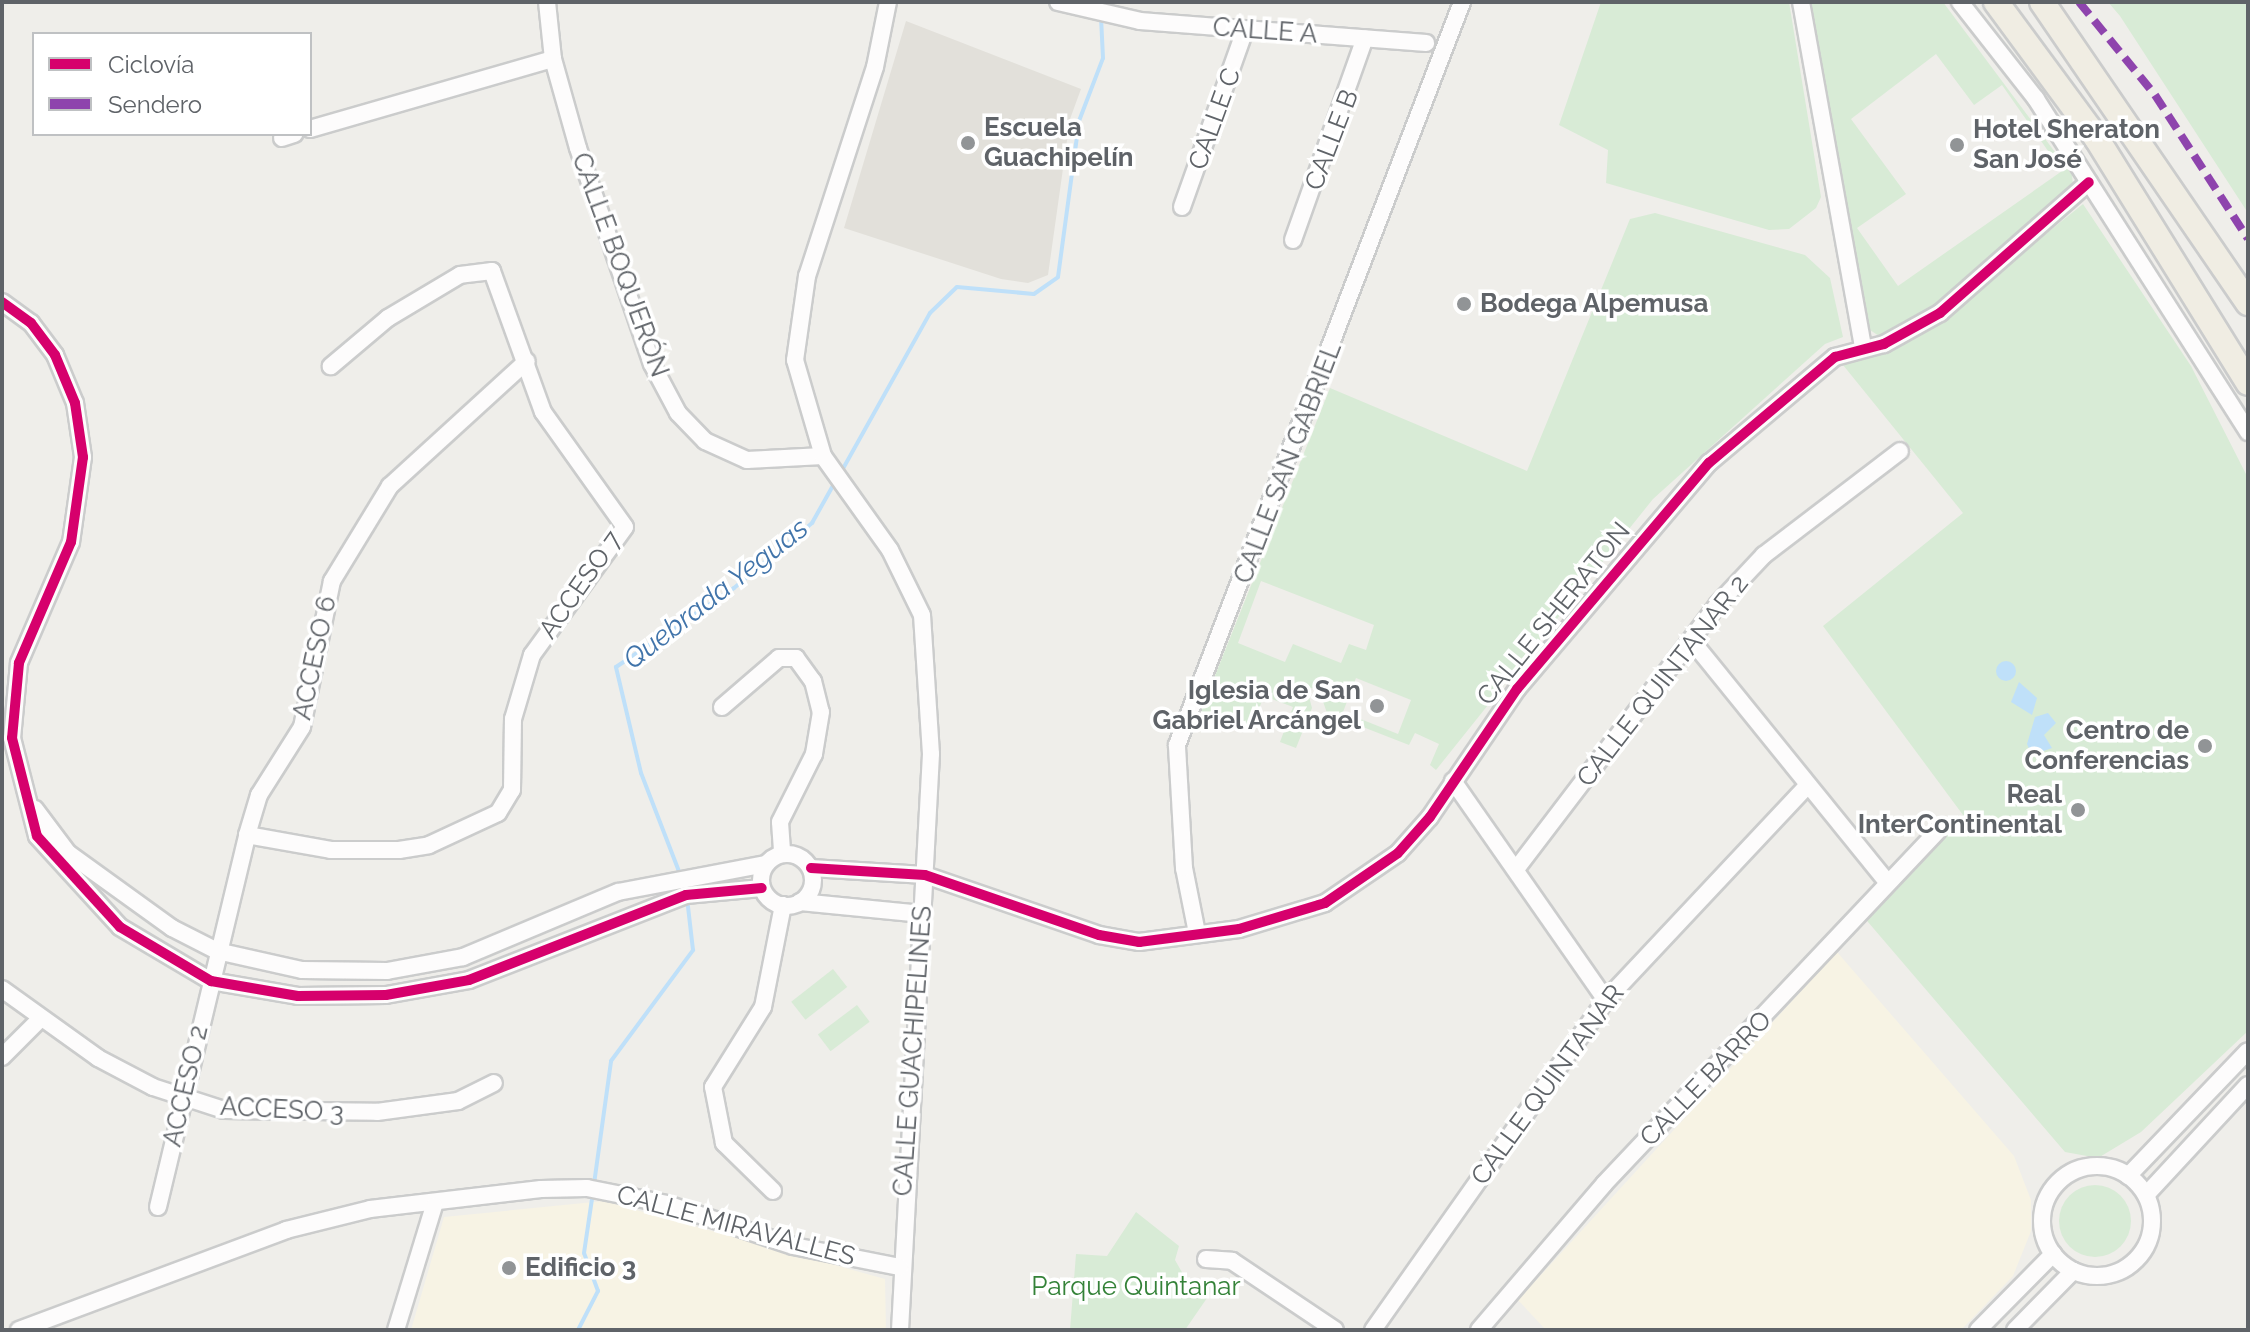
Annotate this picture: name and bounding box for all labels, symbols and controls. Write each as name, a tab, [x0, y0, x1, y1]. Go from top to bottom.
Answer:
street label: CALLE A	[1211, 12, 1319, 50]
legend	[32, 32, 312, 136]
text: Ciclovía	[108, 50, 194, 79]
street label: CALLE C	[1182, 64, 1248, 174]
street label: CALLE B	[1299, 85, 1365, 195]
text: Sendero	[108, 90, 202, 119]
place label: Escuela Guachipelín	[984, 112, 1133, 174]
place label: Hotel Sheraton San José	[1973, 114, 2161, 176]
marker: Escuela Guachipelín	[959, 134, 977, 152]
marker: Hotel Sheraton San José	[1948, 136, 1966, 154]
street label: CALLE BOQUERÓN	[565, 149, 675, 381]
place label: Bodega Alpemusa	[1480, 288, 1709, 320]
marker: Bodega Alpemusa	[1455, 295, 1473, 313]
street label: CALLE SAN GABRIEL	[1228, 338, 1348, 588]
water label: Quebrada Yeguas	[617, 511, 815, 677]
street label: CALLE SHERATON	[1471, 516, 1637, 712]
street label: ACCESO 7	[533, 525, 629, 645]
street label: CALLE QUINTANAR 2	[1571, 569, 1755, 793]
street label: ACCESO 6	[287, 593, 343, 723]
place label: Iglesia de San Gabriel Arcángel	[1151, 675, 1361, 736]
marker: Iglesia de San Gabriel Arcángel	[1368, 697, 1386, 715]
place label: Centro de Conferencias	[2025, 715, 2189, 776]
marker: Centro de Conferencias	[2196, 737, 2214, 755]
place label: Real InterContinental	[1858, 779, 2062, 840]
marker: Real InterContinental	[2069, 801, 2087, 819]
street label: CALLE GUACHIPELINES	[887, 905, 939, 1197]
street label: CALLE QUINTANAR	[1465, 979, 1631, 1191]
street label: CALLE BARRO	[1634, 1005, 1778, 1153]
street label: ACCESO 2	[157, 1022, 215, 1150]
street label: ACCESO 3	[219, 1091, 345, 1129]
street label: CALLE MIRAVALLES	[613, 1179, 859, 1273]
place label: Edificio 3	[525, 1252, 636, 1284]
marker: Edificio 3	[500, 1259, 518, 1277]
park label: Parque Quintanar	[1031, 1271, 1241, 1303]

